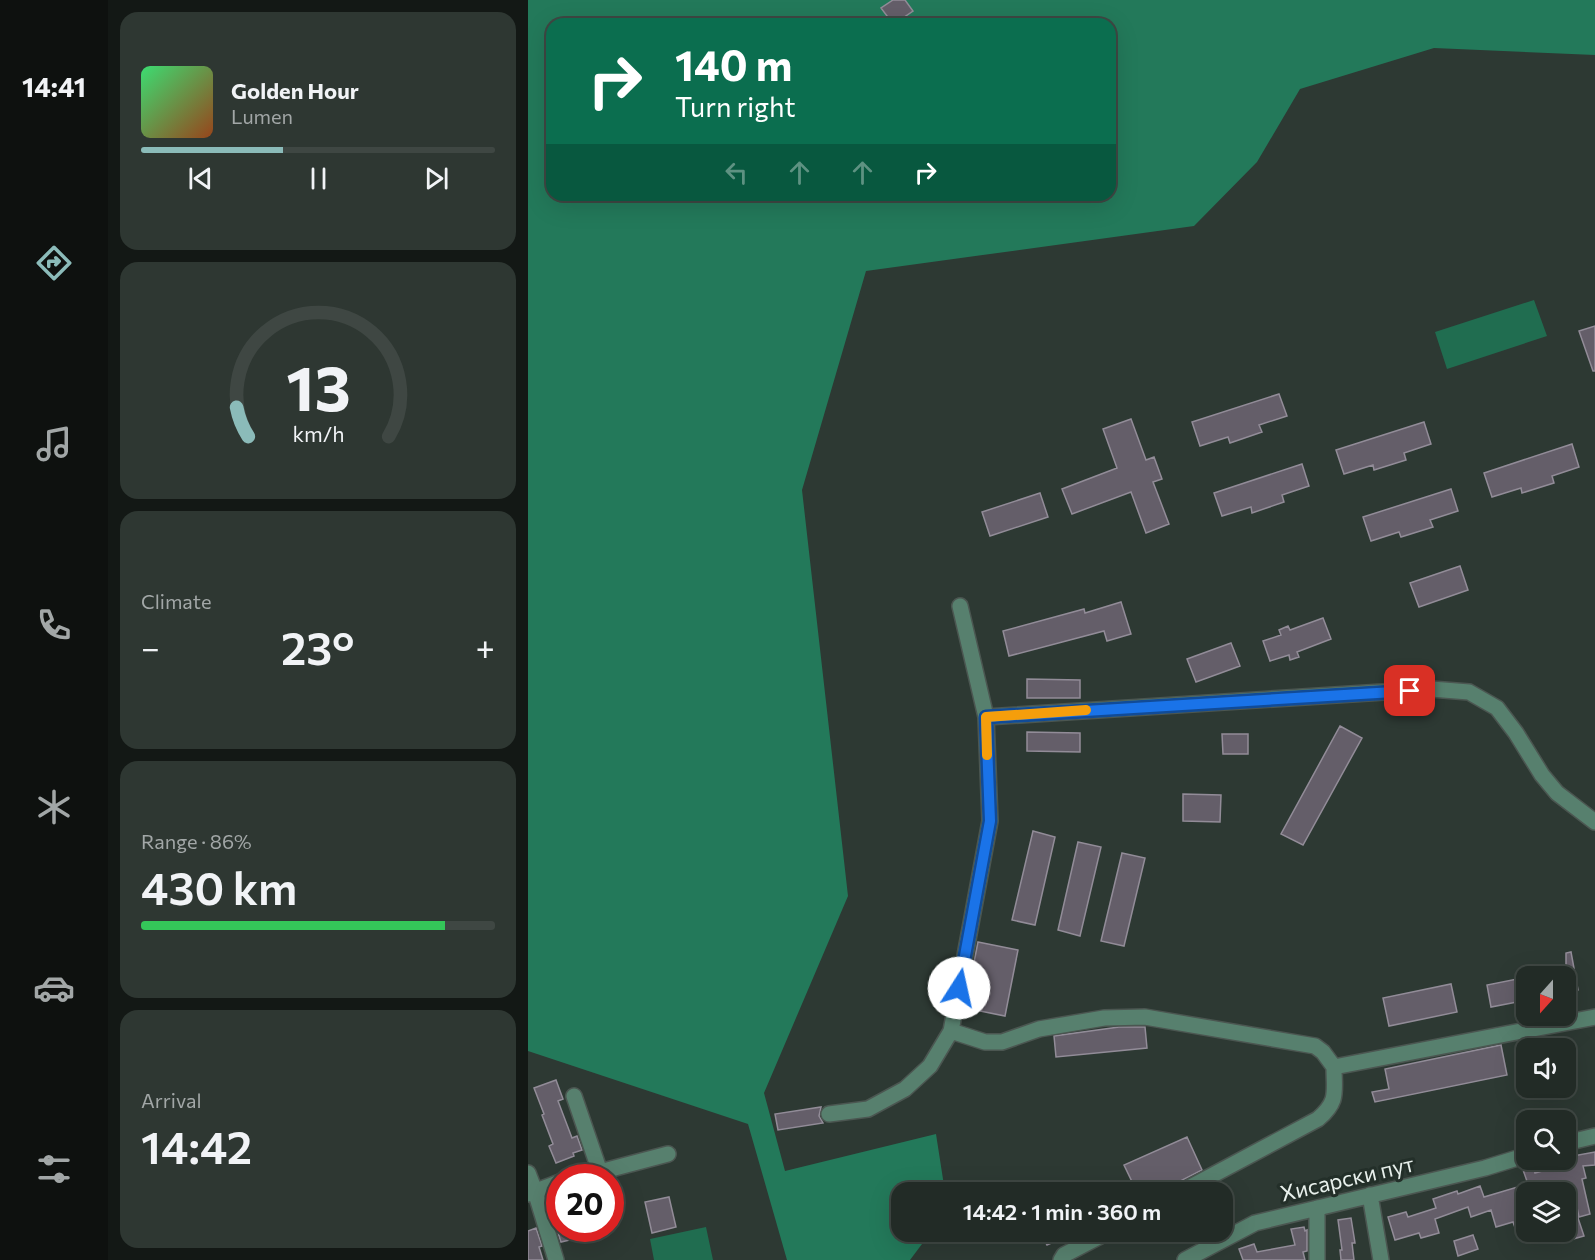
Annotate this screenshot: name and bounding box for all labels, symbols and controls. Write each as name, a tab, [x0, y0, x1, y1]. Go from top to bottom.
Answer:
text: 140 m	[675, 38, 792, 90]
icon: right	[576, 42, 654, 120]
text: 14:41	[22, 70, 86, 103]
text: Golden Hour	[231, 77, 359, 104]
text: Turn right	[675, 90, 795, 123]
text: Lumen	[231, 104, 293, 128]
icon: left	[720, 156, 753, 189]
icon: ahead	[783, 156, 816, 189]
icon: ahead	[846, 156, 879, 189]
icon: right	[909, 156, 942, 189]
icon: previous	[184, 162, 217, 195]
icon: pause	[302, 162, 335, 195]
icon: next	[420, 162, 453, 195]
icon: directions	[33, 242, 75, 284]
text: 13	[286, 349, 350, 425]
text: km/h	[292, 421, 344, 447]
icon: music	[33, 423, 75, 465]
text: Climate	[141, 589, 211, 613]
icon: phone	[33, 604, 75, 646]
text: 23°	[281, 619, 354, 674]
text: −	[141, 626, 160, 667]
text: +	[476, 626, 495, 667]
pin	[1384, 665, 1435, 716]
icon: arrive	[1393, 674, 1426, 707]
icon: climate	[33, 786, 75, 828]
text: Range · 86%	[141, 829, 252, 853]
text: 430 km	[141, 859, 297, 914]
position arrow	[927, 956, 991, 1020]
north arrow	[1516, 966, 1576, 1026]
map controls	[1516, 966, 1576, 1242]
icon: car	[33, 967, 75, 1009]
button: sound	[1516, 1038, 1576, 1098]
text: Arrival	[141, 1088, 202, 1112]
button: search	[1516, 1110, 1576, 1170]
text: 14:42	[141, 1118, 252, 1173]
icon: filters	[33, 1148, 75, 1190]
street label: Хисарски пут	[1277, 1150, 1417, 1206]
speed limit sign: 20	[546, 1164, 624, 1242]
button: layers	[1516, 1182, 1576, 1242]
text: 14:42 · 1 min · 360 m	[963, 1198, 1161, 1225]

